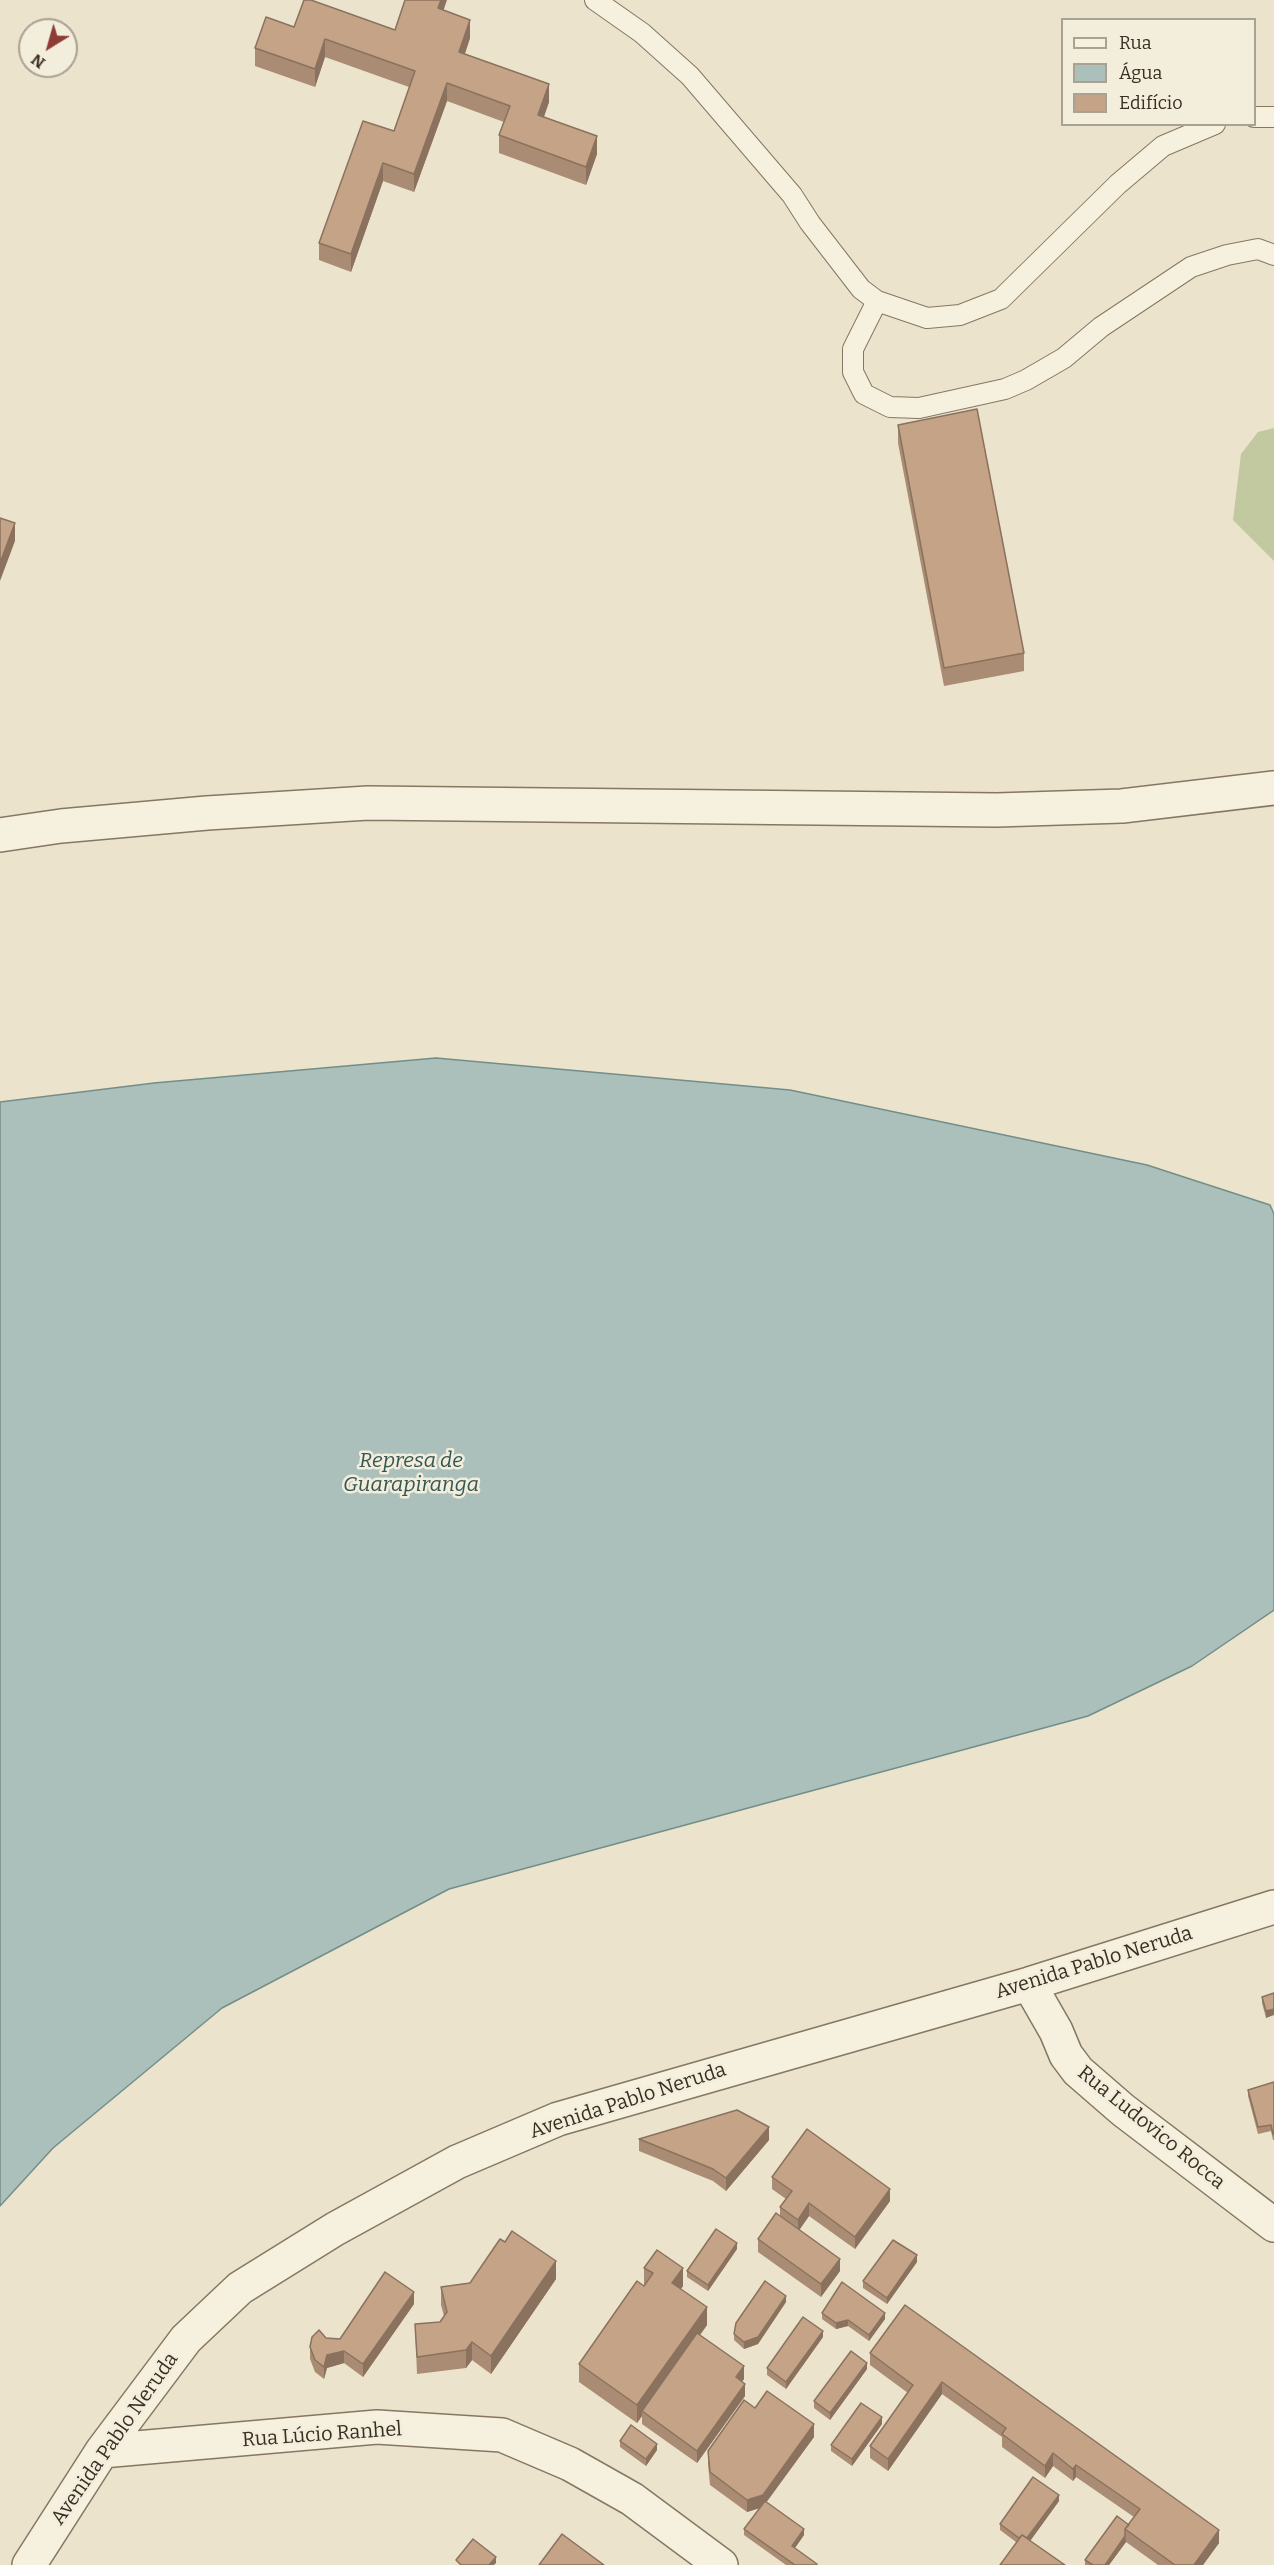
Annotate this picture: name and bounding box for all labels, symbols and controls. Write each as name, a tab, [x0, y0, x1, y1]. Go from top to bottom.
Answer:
north arrow	[18, 18, 78, 78]
legend	[1061, 18, 1256, 126]
text: Rua	[1119, 32, 1152, 54]
text: N	[27, 50, 49, 72]
text: Água	[1119, 62, 1162, 84]
text: Edifício	[1119, 92, 1183, 114]
water label: Represa de Guarapiranga	[343, 1448, 479, 1498]
street label: Avenida Pablo Neruda	[993, 1922, 1195, 2004]
street label: Avenida Pablo Neruda	[527, 2058, 729, 2144]
street label: Rua Ludovico Rocca	[1072, 2061, 1230, 2195]
street label: Avenida Pablo Neruda	[46, 2348, 184, 2530]
street label: Rua Lúcio Ranhel	[241, 2417, 403, 2453]

